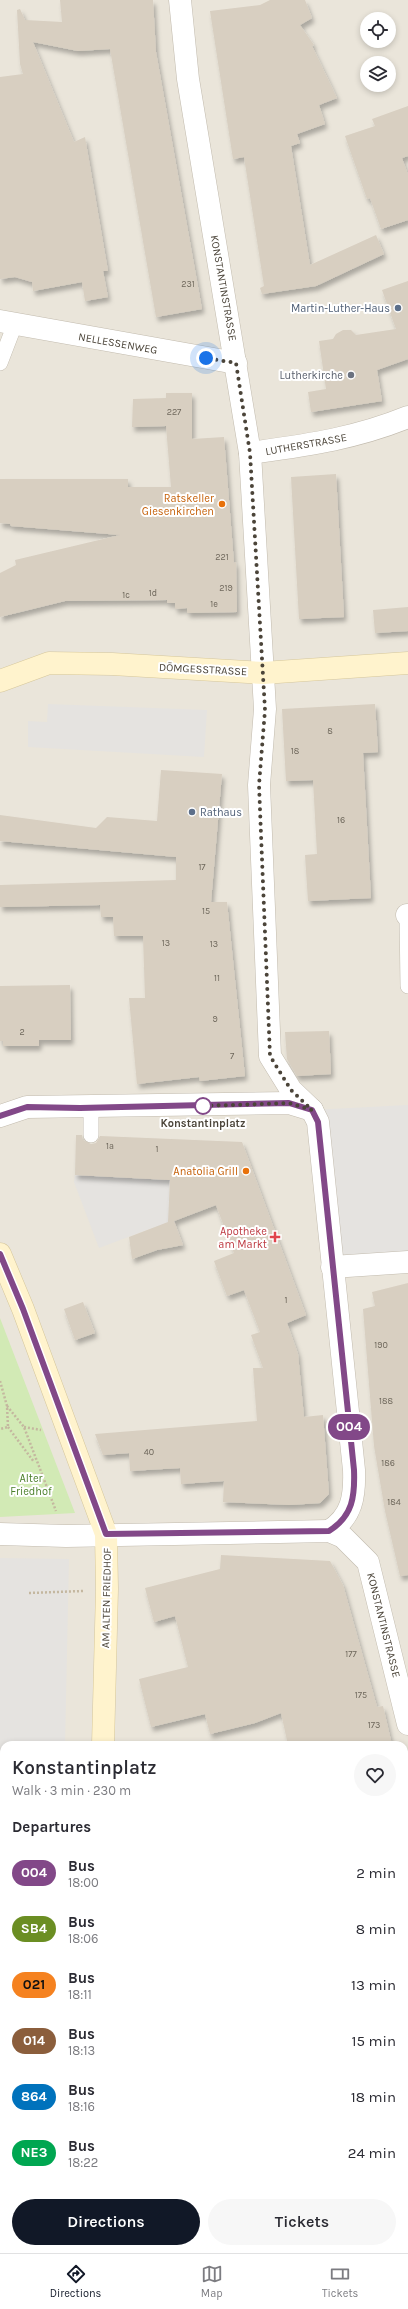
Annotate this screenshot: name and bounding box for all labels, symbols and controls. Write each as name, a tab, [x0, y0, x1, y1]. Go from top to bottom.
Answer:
map controls	[360, 12, 396, 92]
button: locate	[360, 12, 396, 48]
button: layers	[360, 56, 396, 92]
street label: KONSTANTINSTRASSE	[208, 234, 239, 342]
house number: 231	[181, 279, 195, 289]
place label: Martin-Luther-Haus	[291, 302, 390, 315]
marker: Martin-Luther-Haus	[393, 303, 403, 313]
street label: NELLESSENWEG	[77, 330, 159, 357]
your location	[196, 348, 216, 368]
place label: Lutherkirche	[279, 369, 343, 382]
marker: Lutherkirche	[346, 370, 356, 380]
house number: 227	[167, 407, 182, 417]
street label: LUTHERSTRASSE	[264, 431, 348, 458]
place label: Ratskeller Giesenkirchen	[142, 492, 214, 518]
marker: Ratskeller Giesenkirchen	[217, 499, 227, 509]
house number: 221	[215, 552, 229, 562]
house number: 219	[219, 583, 233, 593]
house number: 1d	[149, 588, 157, 598]
house number: 1c	[122, 590, 130, 600]
house number: 1e	[210, 599, 218, 609]
street label: DÖMGESSTRASSE	[159, 660, 247, 678]
house number: 8	[327, 726, 333, 736]
house number: 18	[291, 746, 300, 756]
place label: Rathaus	[200, 806, 242, 819]
marker: Rathaus	[187, 807, 197, 817]
house number: 16	[337, 815, 345, 825]
house number: 17	[198, 862, 206, 872]
house number: 15	[202, 906, 210, 916]
house number: 13	[162, 938, 170, 948]
house number: 13	[210, 939, 218, 949]
house number: 11	[214, 973, 220, 983]
house number: 9	[212, 1014, 218, 1024]
house number: 2	[19, 1027, 25, 1037]
house number: 7	[230, 1051, 235, 1061]
marker: Konstantinplatz	[194, 1097, 212, 1115]
place label: Konstantinplatz	[161, 1117, 245, 1130]
house number: 1a	[106, 1141, 114, 1151]
house number: 1	[156, 1144, 159, 1154]
place label: Anatolia Grill	[173, 1165, 238, 1178]
marker: Anatolia Grill	[241, 1166, 251, 1176]
place label: Apotheke am Markt	[218, 1225, 267, 1251]
marker: Apotheke am Markt	[270, 1232, 280, 1242]
house number: 1	[285, 1295, 288, 1305]
house number: 190	[374, 1340, 388, 1350]
house number: 188	[379, 1396, 393, 1406]
line badge: 004	[326, 1414, 372, 1440]
text: 004	[336, 1418, 362, 1435]
house number: 40	[144, 1447, 154, 1457]
house number: 186	[381, 1458, 395, 1468]
park label: Alter Friedhof	[10, 1472, 52, 1498]
house number: 184	[387, 1497, 401, 1507]
street label: AM ALTEN FRIEDHOF	[99, 1548, 114, 1648]
street label: KONSTANTINSTRASSE	[364, 1571, 403, 1679]
house number: 177	[345, 1649, 357, 1659]
house number: 175	[355, 1690, 367, 1700]
house number: 173	[368, 1720, 380, 1730]
button: heart	[354, 1754, 396, 1796]
text: Konstantinplatz	[12, 1757, 157, 1779]
text: Walk · 3 min · 230 m	[12, 1783, 131, 1798]
text: Departures	[12, 1818, 91, 1836]
text: Bus	[68, 1857, 95, 1875]
text: 004	[21, 1864, 47, 1881]
text: 2 min	[356, 1864, 396, 1882]
text: 18:00	[68, 1875, 99, 1890]
text: Bus	[68, 1913, 95, 1931]
text: SB4	[21, 1920, 47, 1937]
text: 8 min	[356, 1920, 396, 1938]
text: 18:06	[68, 1931, 98, 1946]
text: Bus	[68, 1969, 95, 1987]
text: 021	[23, 1976, 45, 1993]
text: 13 min	[351, 1976, 396, 1994]
text: 18:11	[68, 1987, 92, 2002]
text: Bus	[68, 2025, 95, 2043]
text: 014	[23, 2032, 45, 2049]
text: 15 min	[351, 2032, 396, 2050]
text: 18:13	[68, 2043, 95, 2058]
text: Bus	[68, 2081, 95, 2099]
text: 864	[21, 2088, 47, 2105]
text: 18 min	[351, 2088, 396, 2106]
text: 18:16	[68, 2099, 95, 2114]
text: Bus	[68, 2137, 95, 2155]
text: NE3	[21, 2144, 47, 2161]
text: 24 min	[348, 2144, 396, 2162]
text: 18:22	[68, 2155, 98, 2170]
button: Directions	[12, 2199, 200, 2245]
button: Tickets	[208, 2199, 396, 2245]
tab: Directions	[50, 2263, 101, 2300]
tab: Map	[201, 2263, 223, 2300]
tab: Tickets	[322, 2263, 358, 2300]

